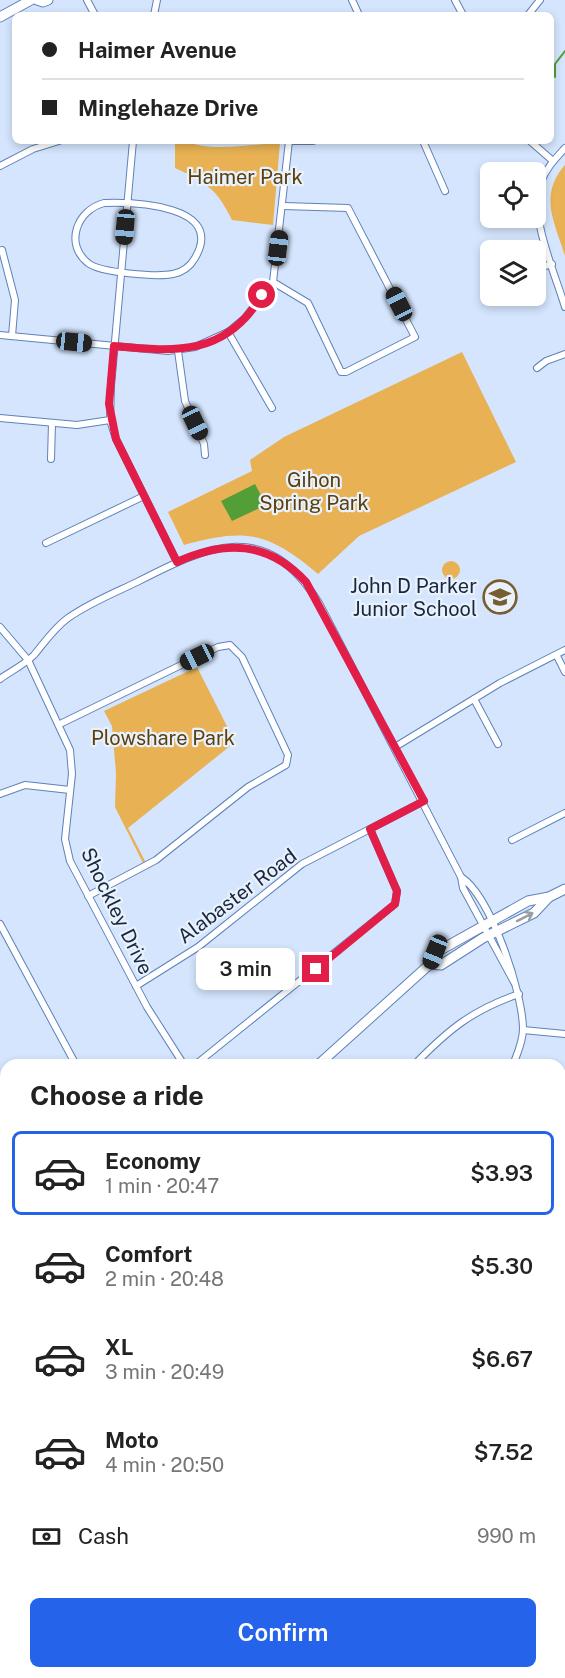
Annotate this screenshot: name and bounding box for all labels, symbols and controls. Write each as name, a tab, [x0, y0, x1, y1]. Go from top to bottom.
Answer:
text: Haimer Avenue	[78, 37, 237, 63]
text: Minglehaze Drive	[78, 95, 259, 121]
map controls	[480, 162, 546, 306]
button: locate	[480, 162, 546, 228]
park label: Haimer Park	[187, 165, 303, 189]
car	[114, 208, 136, 246]
car	[267, 229, 289, 267]
button: layers	[480, 240, 546, 306]
route start	[248, 281, 275, 308]
car	[383, 284, 415, 324]
car	[55, 331, 93, 353]
car	[179, 403, 211, 443]
park label: Gihon Spring Park	[259, 468, 369, 515]
place label: John D Parker Junior School	[350, 574, 477, 621]
school or university icon: John D Parker Junior School	[482, 579, 518, 615]
car	[177, 641, 217, 673]
park label: Plowshare Park	[91, 726, 235, 750]
street label: Alabaster Road	[173, 843, 301, 949]
street label: Shockley Drive	[76, 844, 158, 978]
one-way arrow	[515, 911, 533, 923]
car	[420, 932, 450, 972]
callout: 3 min	[196, 948, 295, 990]
route end	[302, 955, 329, 982]
text: 3 min	[219, 957, 272, 981]
text: Choose a ride	[30, 1079, 204, 1111]
icon: car	[33, 1146, 87, 1200]
text: Economy	[105, 1148, 201, 1174]
text: $3.93	[470, 1160, 533, 1186]
text: 1 min · 20:47	[105, 1174, 219, 1198]
icon: car	[33, 1239, 87, 1293]
text: Comfort	[105, 1241, 192, 1267]
text: $5.30	[470, 1253, 533, 1279]
text: 2 min · 20:48	[105, 1267, 224, 1291]
icon: car	[33, 1332, 87, 1386]
text: XL	[105, 1334, 133, 1360]
text: $6.67	[471, 1346, 533, 1372]
text: 3 min · 20:49	[105, 1360, 224, 1384]
icon: car	[33, 1425, 87, 1479]
text: Moto	[105, 1427, 159, 1453]
text: $7.52	[474, 1439, 533, 1465]
text: 4 min · 20:50	[105, 1453, 224, 1477]
icon: cash	[30, 1520, 63, 1553]
text: Cash	[78, 1523, 129, 1549]
text: 990 m	[477, 1524, 536, 1548]
button: Confirm	[30, 1598, 536, 1667]

